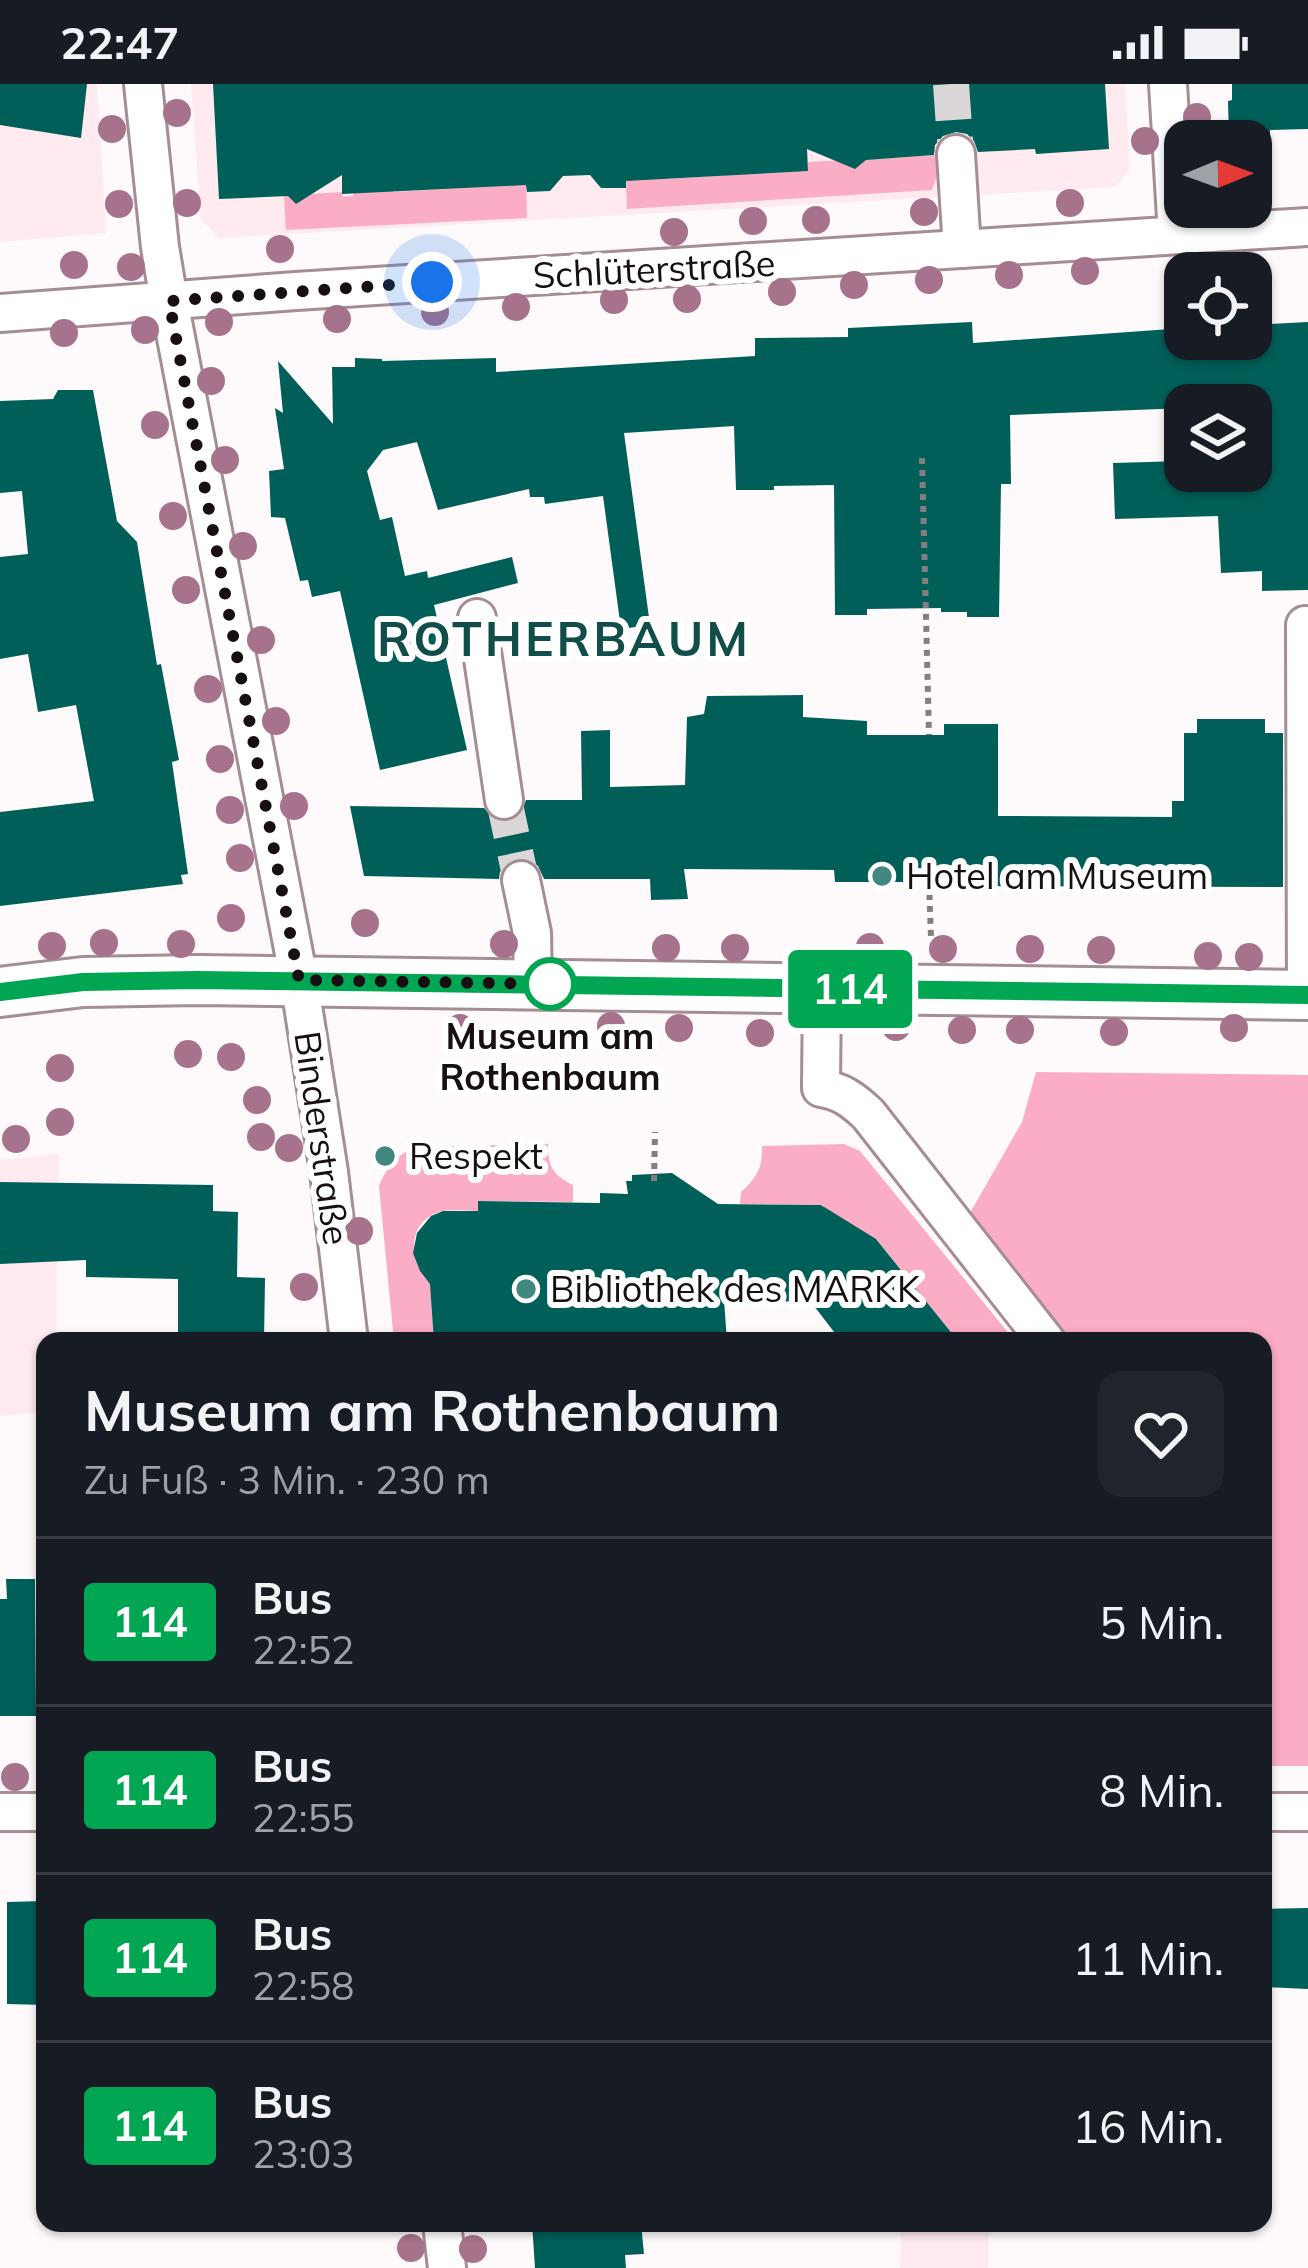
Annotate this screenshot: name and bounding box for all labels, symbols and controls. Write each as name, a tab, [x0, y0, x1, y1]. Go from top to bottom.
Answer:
text: 22:47	[60, 14, 179, 70]
north arrow	[1164, 120, 1272, 228]
map controls	[1164, 120, 1272, 492]
street label: Schlüterstraße	[532, 240, 776, 297]
your location	[402, 252, 462, 312]
button: locate	[1164, 252, 1272, 360]
button: layers	[1164, 384, 1272, 492]
district label: ROTHERBAUM	[377, 608, 751, 668]
place label: Hotel am Museum	[906, 853, 1208, 898]
marker: Hotel am Museum	[869, 863, 895, 889]
line badge: 114	[781, 950, 919, 1028]
marker: Museum am Rothenbaum	[525, 959, 575, 1009]
text: 114	[812, 962, 888, 1015]
place label: Museum am Rothenbaum	[439, 1013, 661, 1099]
street label: Binderstraße	[285, 1028, 360, 1248]
place label: Respekt	[409, 1133, 543, 1178]
marker: Respekt	[372, 1143, 398, 1169]
place label: Bibliothek des MARKK	[550, 1266, 921, 1311]
marker: Bibliothek des MARKK	[513, 1276, 539, 1302]
button: heart	[1098, 1371, 1224, 1497]
text: Museum am Rothenbaum	[84, 1374, 781, 1445]
text: Zu Fuß · 3 Min. · 230 m	[84, 1455, 490, 1504]
text: Bus	[252, 1569, 332, 1625]
text: 5 Min.	[1099, 1594, 1224, 1650]
text: 114	[112, 1595, 188, 1648]
text: 22:52	[252, 1625, 355, 1674]
text: Bus	[252, 1737, 332, 1793]
text: 8 Min.	[1099, 1762, 1224, 1818]
text: 114	[112, 1763, 188, 1816]
text: 22:55	[252, 1793, 355, 1842]
text: Bus	[252, 1905, 332, 1961]
text: 11 Min.	[1072, 1930, 1224, 1986]
text: 114	[112, 1931, 188, 1984]
text: 22:58	[252, 1961, 355, 2010]
text: Bus	[252, 2073, 332, 2129]
text: 16 Min.	[1072, 2098, 1224, 2154]
text: 114	[112, 2099, 188, 2152]
text: 23:03	[252, 2129, 355, 2178]

